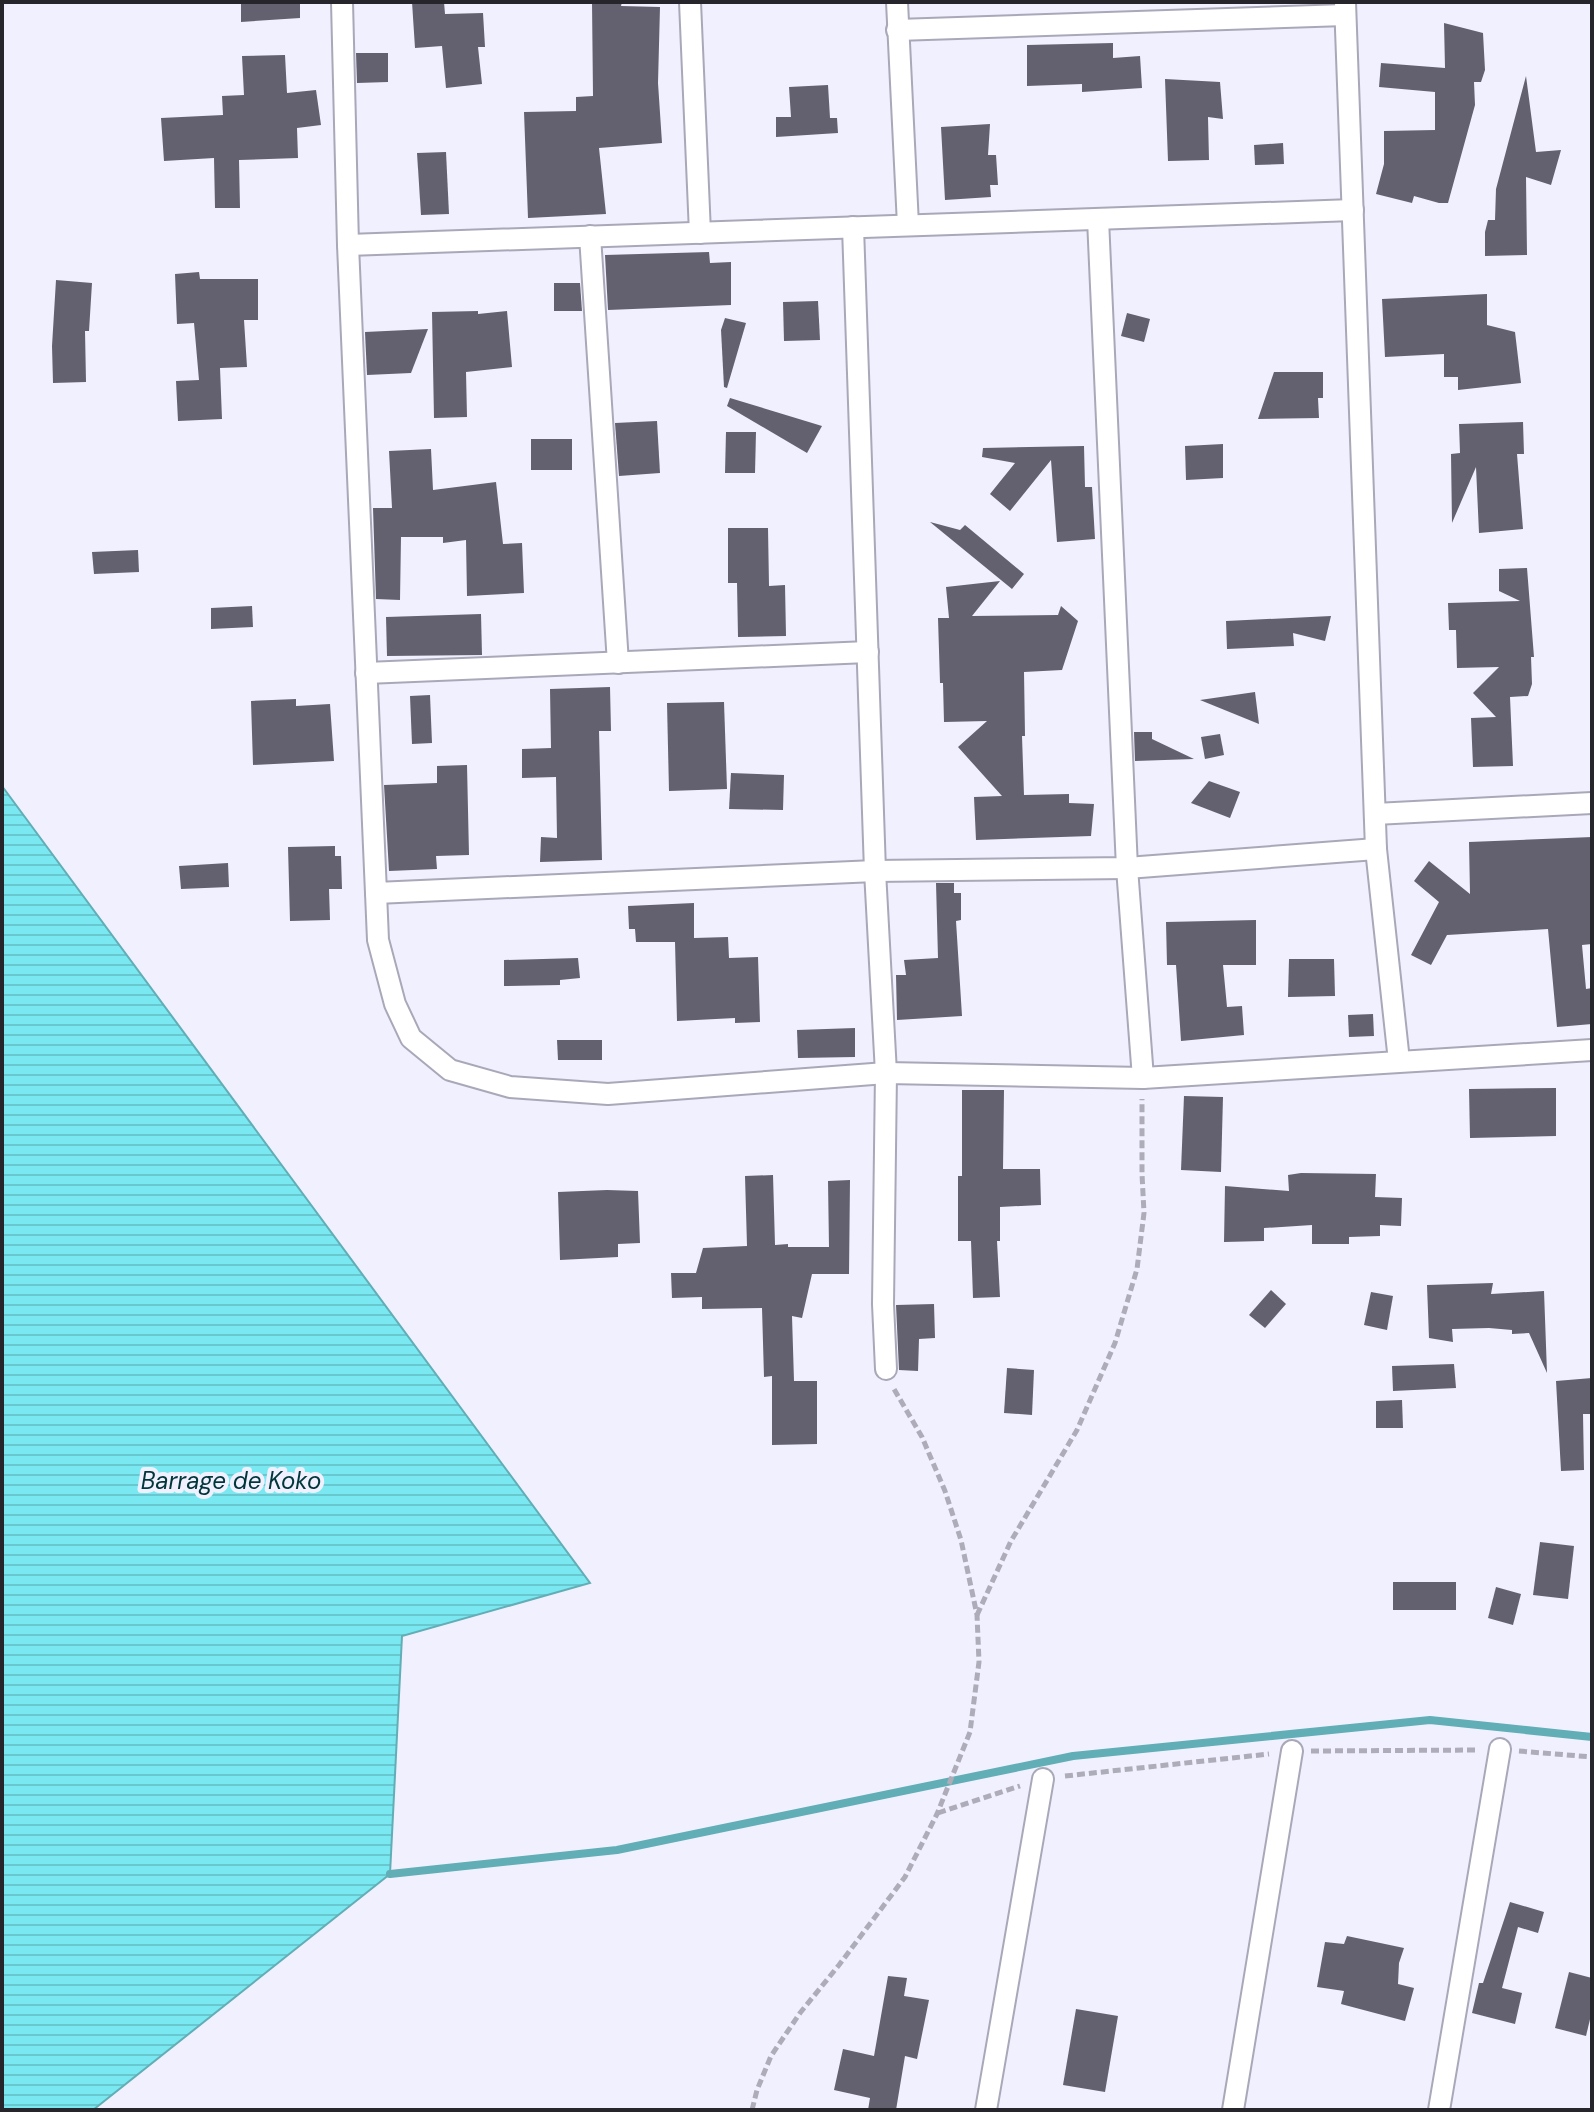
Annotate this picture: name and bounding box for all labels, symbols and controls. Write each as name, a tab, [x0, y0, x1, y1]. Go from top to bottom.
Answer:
water label: Barrage de Koko	[141, 1465, 321, 1496]

